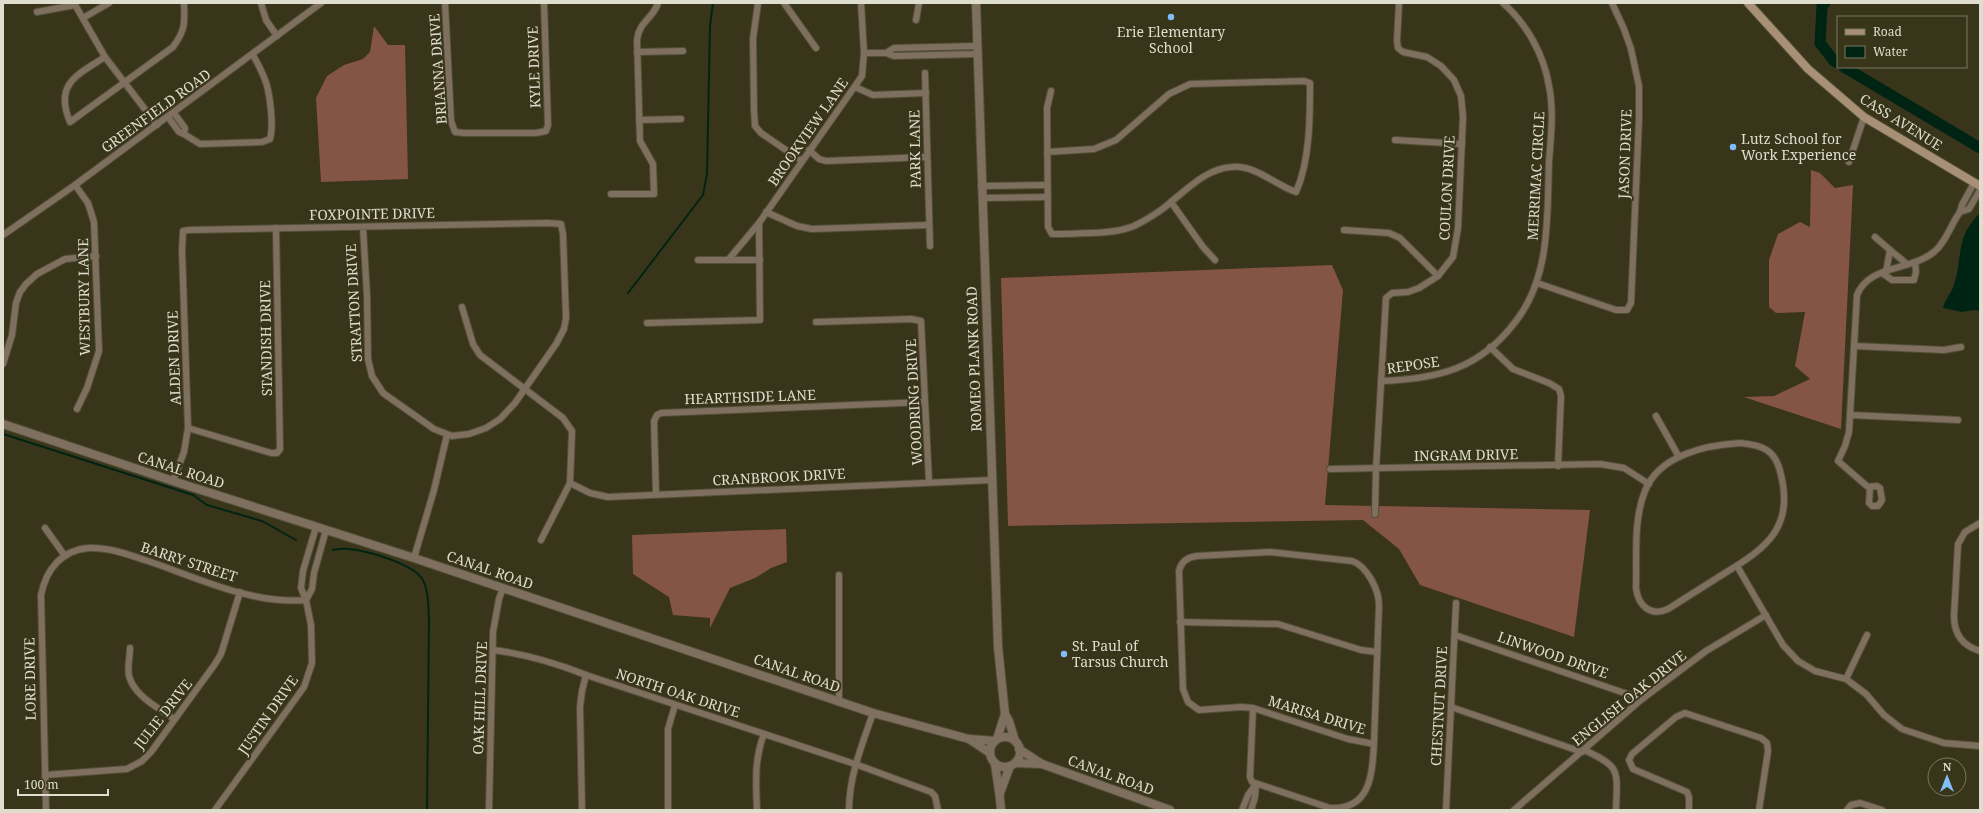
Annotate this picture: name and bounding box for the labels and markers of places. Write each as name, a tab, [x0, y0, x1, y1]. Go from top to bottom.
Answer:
marker: Erie Elementary School	[1166, 12, 1176, 22]
place label: Erie Elementary School	[1117, 22, 1225, 57]
place label: Lutz School for Work Experience	[1741, 129, 1856, 164]
marker: Lutz School for Work Experience	[1728, 142, 1738, 152]
place label: St. Paul of Tarsus Church	[1072, 636, 1169, 671]
marker: St. Paul of Tarsus Church	[1059, 649, 1069, 659]

